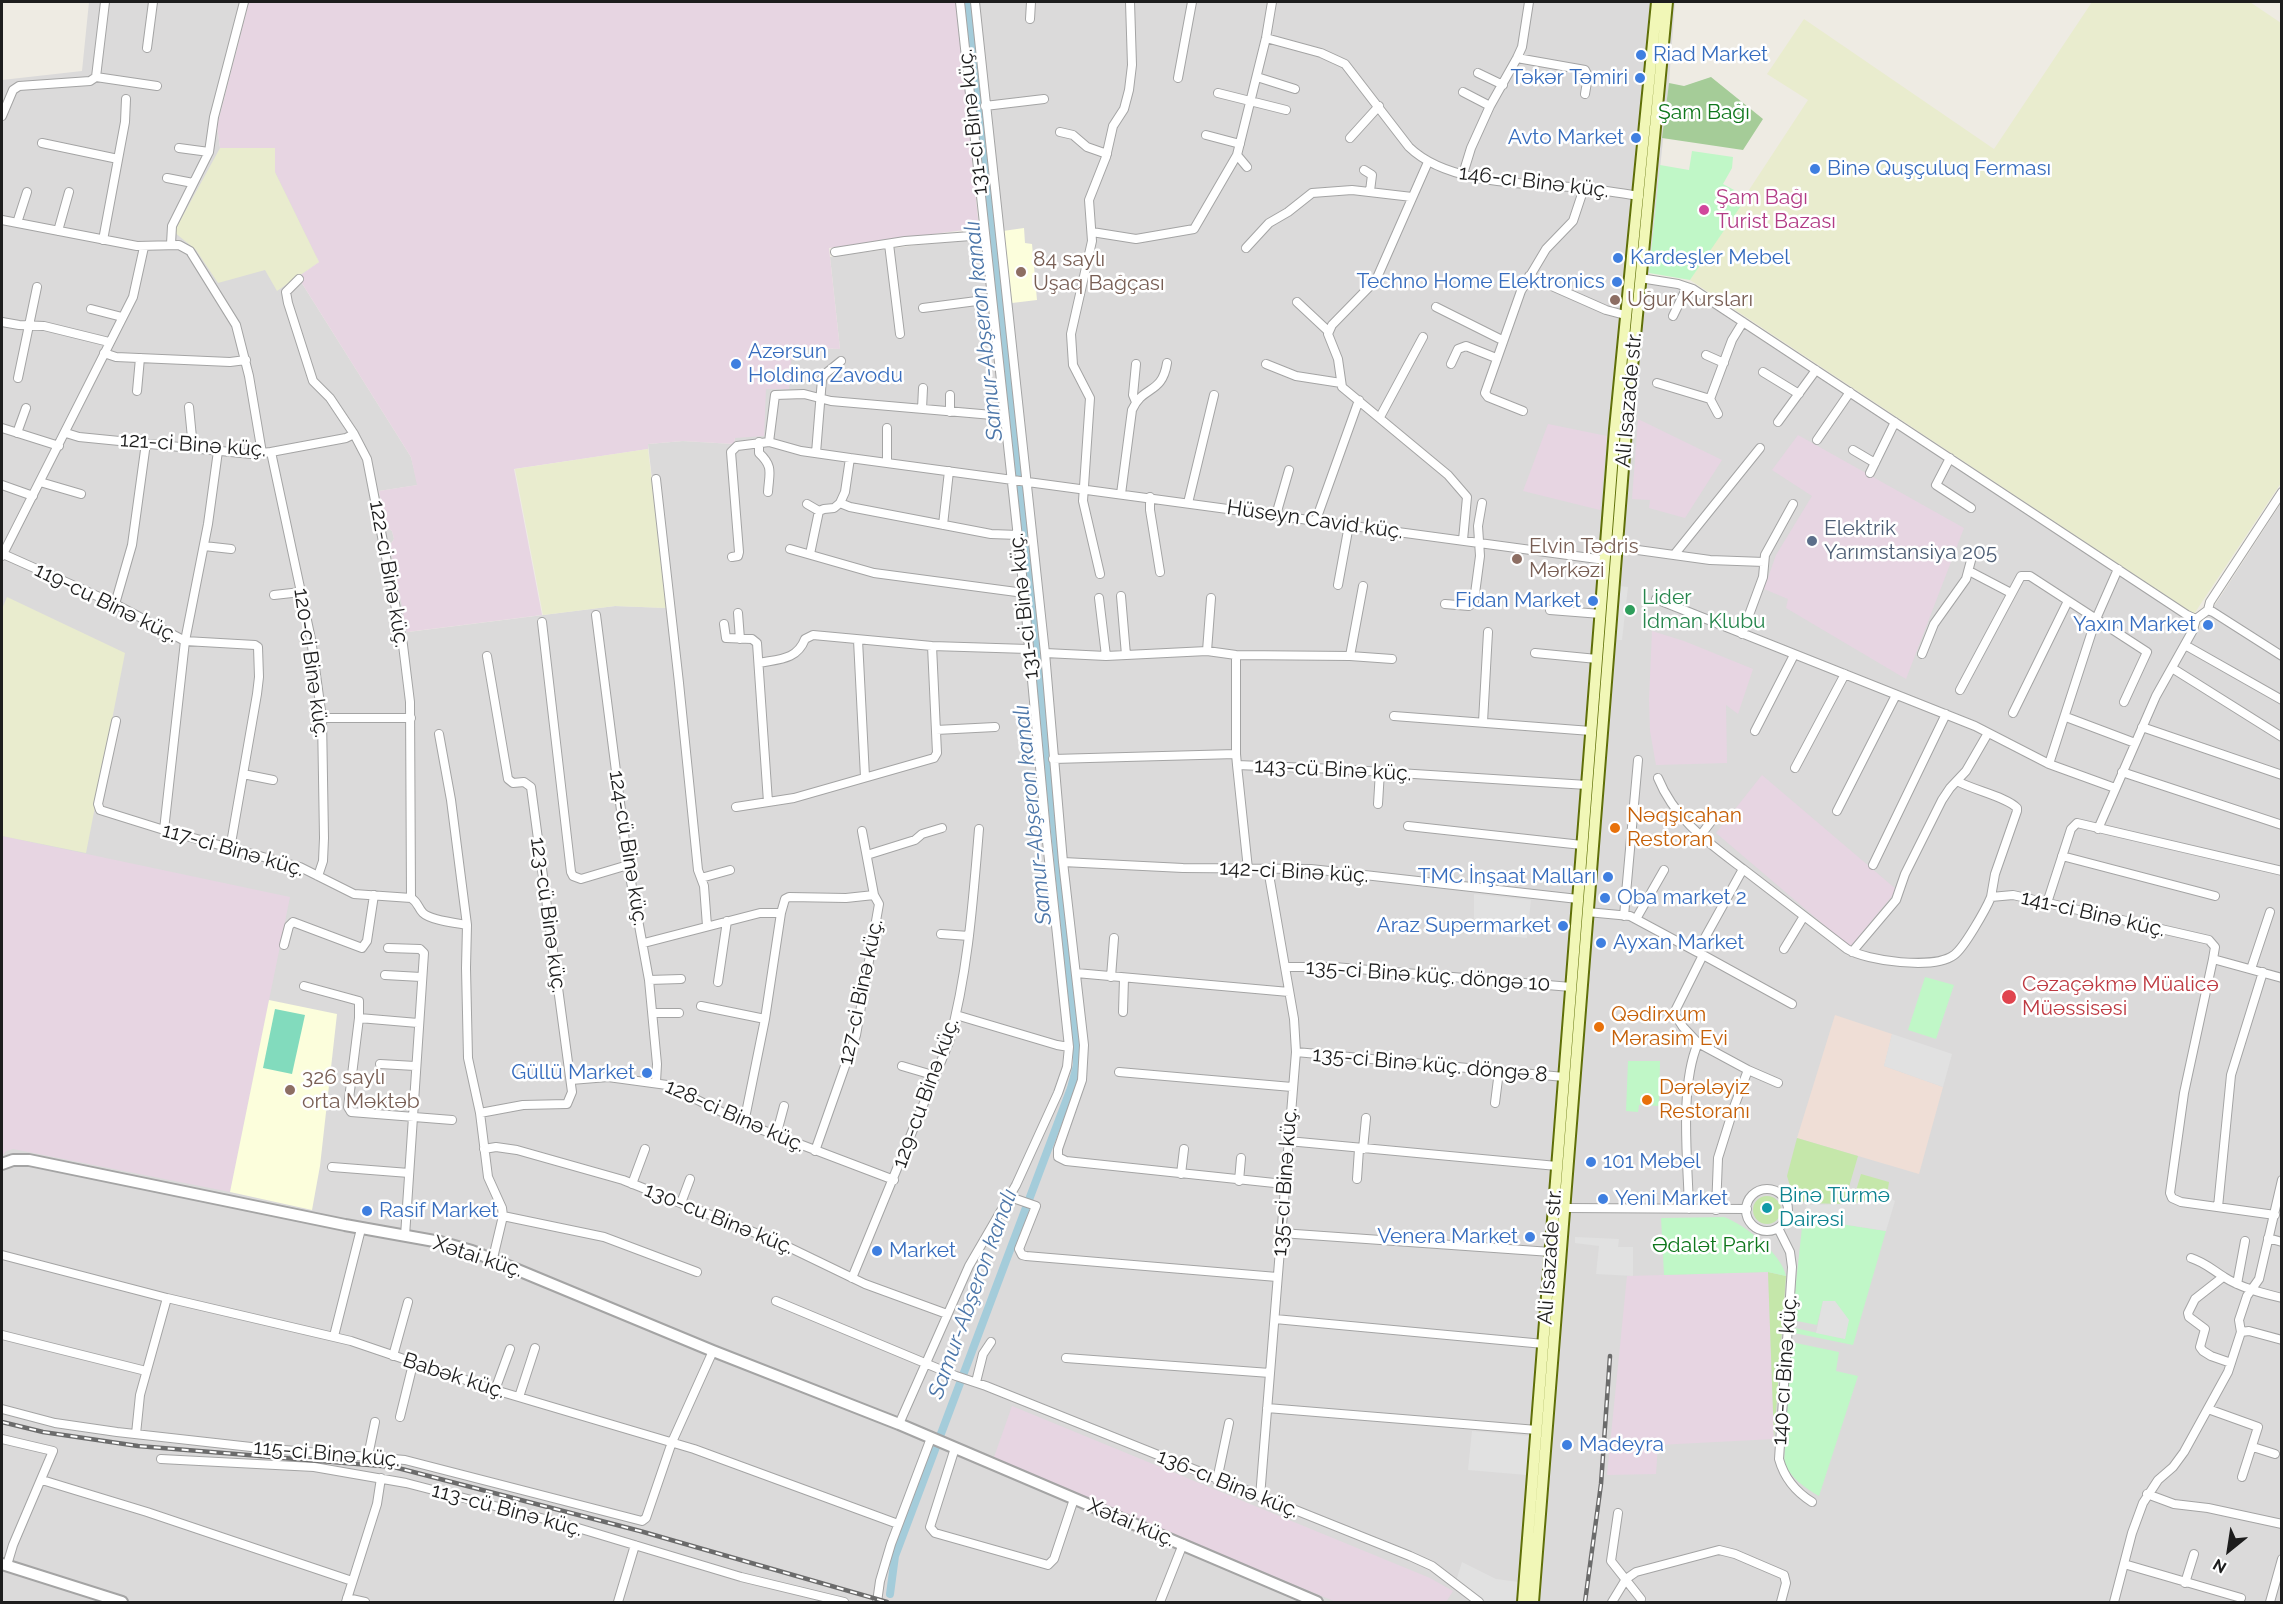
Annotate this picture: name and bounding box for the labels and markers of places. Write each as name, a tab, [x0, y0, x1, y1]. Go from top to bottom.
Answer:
place label: Riad Market	[1653, 42, 1768, 68]
marker: Riad Market	[1634, 48, 1648, 62]
place label: Təkər Təmiri	[1511, 65, 1628, 91]
marker: Təkər Təmiri	[1633, 71, 1647, 85]
place label: Avto Market	[1508, 125, 1624, 151]
marker: Avto Market	[1629, 131, 1643, 145]
place label: Binə Quşçuluq Ferması	[1827, 156, 2051, 182]
marker: Binə Quşçuluq Ferması	[1808, 162, 1822, 176]
place label: Şam Bağı Turist Bazası	[1716, 185, 1836, 235]
marker: Şam Bağı Turist Bazası	[1697, 203, 1711, 217]
place label: Kardeşler Mebel	[1630, 245, 1790, 271]
place label: 84 saylı Uşaq Bağçası	[1033, 247, 1165, 297]
marker: Kardeşler Mebel	[1611, 251, 1625, 265]
marker: 84 saylı Uşaq Bağçası	[1014, 265, 1028, 279]
place label: Techno Home Elektronics	[1357, 269, 1605, 295]
marker: Techno Home Elektronics	[1610, 275, 1624, 289]
place label: Uğur Kursları	[1627, 287, 1753, 313]
marker: Uğur Kursları	[1608, 293, 1622, 307]
place label: Azərsun Holdinq Zavodu	[748, 339, 903, 389]
marker: Azərsun Holdinq Zavodu	[729, 357, 743, 371]
place label: Elektrik Yarımstansiya 205	[1824, 516, 1997, 566]
place label: Elvin Tədris Mərkəzi	[1529, 534, 1639, 584]
marker: Elektrik Yarımstansiya 205	[1805, 534, 1819, 548]
marker: Elvin Tədris Mərkəzi	[1510, 552, 1524, 566]
place label: Lider İdman Klubu	[1642, 585, 1766, 635]
place label: Fidan Market	[1455, 588, 1581, 614]
marker: Fidan Market	[1586, 594, 1600, 608]
marker: Lider İdman Klubu	[1623, 603, 1637, 617]
place label: Yaxın Market	[2073, 612, 2196, 638]
marker: Yaxın Market	[2201, 618, 2215, 632]
place label: Nəqşicahan Restoran	[1627, 803, 1742, 853]
marker: Nəqşicahan Restoran	[1608, 821, 1622, 835]
place label: TMC İnşaat Malları	[1418, 864, 1596, 890]
marker: TMC İnşaat Malları	[1601, 870, 1615, 884]
place label: Oba market 2	[1617, 885, 1747, 911]
marker: Oba market 2	[1598, 891, 1612, 905]
place label: Araz Supermarket	[1377, 913, 1551, 939]
marker: Araz Supermarket	[1556, 919, 1570, 933]
place label: Ayxan Market	[1613, 930, 1744, 956]
marker: Ayxan Market	[1594, 936, 1608, 950]
place label: Cəzaçəkmə Müalicə Müəssisəsi	[2022, 972, 2219, 1022]
marker: Cəzaçəkmə Müalicə Müəssisəsi	[2000, 988, 2018, 1006]
place label: Qədirxum Mərasim Evi	[1611, 1002, 1728, 1052]
marker: Qədirxum Mərasim Evi	[1592, 1020, 1606, 1034]
place label: Güllü Market	[511, 1060, 635, 1086]
place label: 326 saylı orta Məktəb	[302, 1065, 420, 1115]
marker: Güllü Market	[640, 1066, 654, 1080]
place label: Dərələyiz Restoranı	[1659, 1075, 1750, 1125]
marker: 326 saylı orta Məktəb	[283, 1083, 297, 1097]
marker: Dərələyiz Restoranı	[1640, 1093, 1654, 1107]
place label: 101 Mebel	[1603, 1149, 1701, 1175]
marker: 101 Mebel	[1584, 1155, 1598, 1169]
place label: Binə Türmə Dairəsi	[1779, 1183, 1890, 1233]
place label: Yeni Market	[1615, 1186, 1728, 1212]
marker: Yeni Market	[1596, 1192, 1610, 1206]
place label: Rasif Market	[379, 1198, 498, 1224]
marker: Binə Türmə Dairəsi	[1760, 1201, 1774, 1215]
marker: Rasif Market	[360, 1204, 374, 1218]
place label: Venera Market	[1377, 1224, 1518, 1250]
marker: Venera Market	[1523, 1230, 1537, 1244]
place label: Market	[889, 1238, 956, 1264]
marker: Market	[870, 1244, 884, 1258]
place label: Madeyra	[1579, 1432, 1664, 1458]
marker: Madeyra	[1560, 1438, 1574, 1452]

